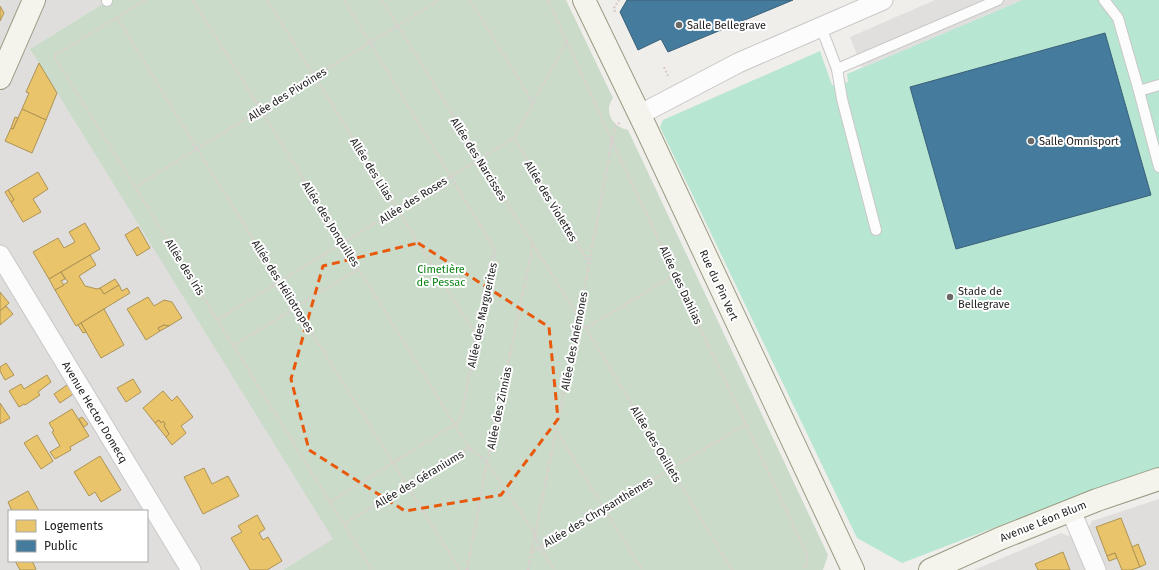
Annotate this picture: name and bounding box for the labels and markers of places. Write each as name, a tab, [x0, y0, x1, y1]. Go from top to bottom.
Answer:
place label: Salle Bellegrave	[687, 19, 766, 32]
marker: Salle Bellegrave	[674, 20, 684, 30]
place label: Salle Omnisport	[1039, 135, 1119, 148]
marker: Salle Omnisport	[1026, 136, 1036, 146]
place label: Stade de Bellegrave	[958, 285, 1010, 311]
marker: Stade de Bellegrave	[945, 292, 955, 302]

